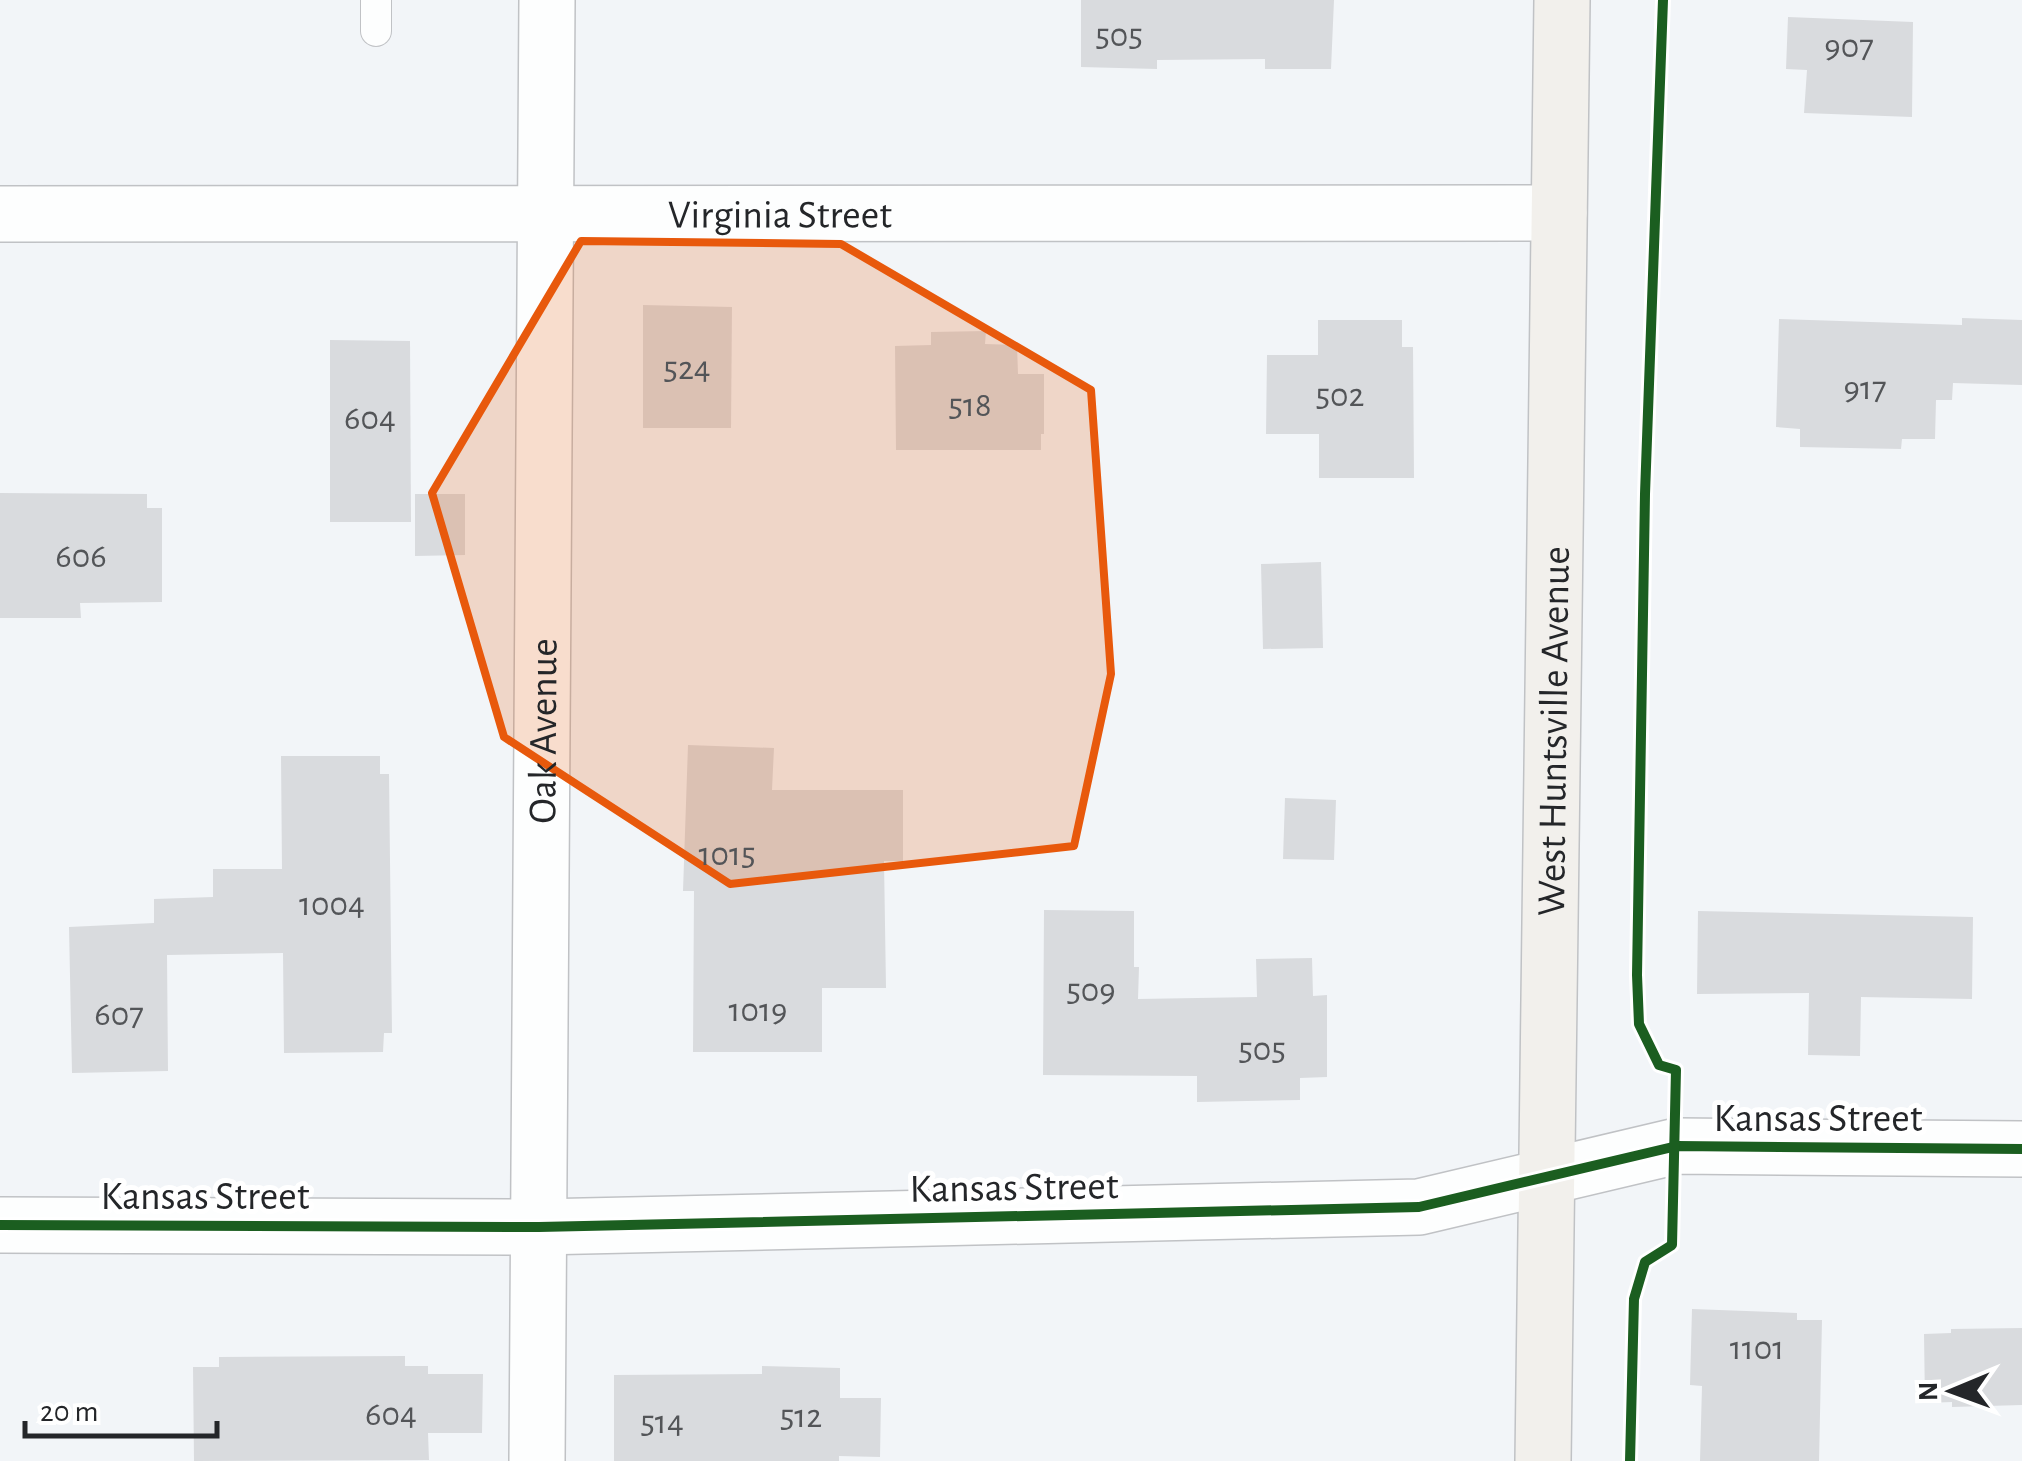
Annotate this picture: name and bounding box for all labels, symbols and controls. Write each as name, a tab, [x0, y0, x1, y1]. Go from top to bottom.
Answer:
house number: 505	[1095, 18, 1143, 53]
house number: 907	[1824, 29, 1874, 64]
street label: Virginia Street	[668, 195, 892, 236]
house number: 524	[663, 351, 711, 386]
house number: 917	[1843, 371, 1887, 406]
house number: 502	[1315, 378, 1365, 413]
house number: 518	[948, 388, 992, 423]
house number: 604	[344, 401, 396, 436]
house number: 606	[55, 539, 107, 574]
street label: West Huntsville Avenue	[1532, 546, 1577, 916]
street label: Oak Avenue	[523, 638, 565, 824]
house number: 1015	[698, 837, 756, 872]
house number: 1004	[299, 887, 365, 922]
house number: 509	[1066, 973, 1116, 1008]
house number: 1019	[728, 993, 788, 1028]
house number: 607	[94, 997, 144, 1032]
house number: 505	[1238, 1032, 1286, 1067]
street label: Kansas Street	[1713, 1099, 1923, 1139]
street label: Kansas Street	[909, 1166, 1119, 1210]
street label: Kansas Street	[100, 1177, 310, 1217]
house number: 1101	[1730, 1331, 1784, 1366]
north arrow	[1902, 1341, 2002, 1441]
scale bar	[25, 1376, 218, 1438]
text: N	[1915, 1381, 1943, 1401]
text: 20 m	[40, 1397, 98, 1427]
house number: 604	[365, 1397, 417, 1432]
house number: 512	[780, 1399, 822, 1434]
house number: 514	[640, 1405, 684, 1440]

